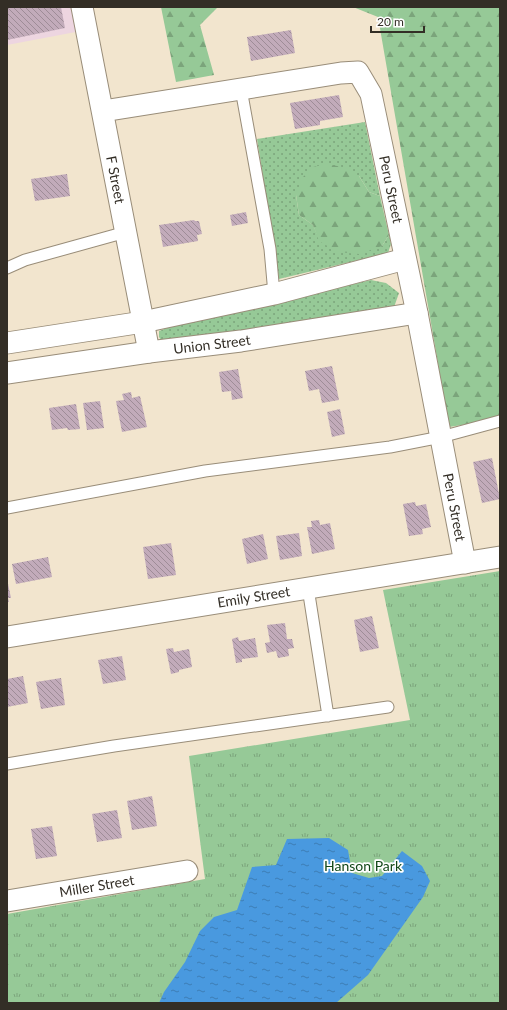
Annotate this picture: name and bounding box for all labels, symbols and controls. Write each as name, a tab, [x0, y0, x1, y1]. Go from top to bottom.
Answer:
scale bar	[371, 8, 424, 34]
text: 20 m	[377, 14, 404, 29]
street label: F Street	[103, 154, 129, 205]
street label: Peru Street	[376, 154, 407, 225]
street label: Union Street	[172, 331, 252, 357]
street label: Peru Street	[440, 472, 470, 542]
street label: Emily Street	[216, 582, 291, 611]
park label: Hanson Park	[324, 857, 403, 874]
street label: Miller Street	[58, 871, 135, 900]

